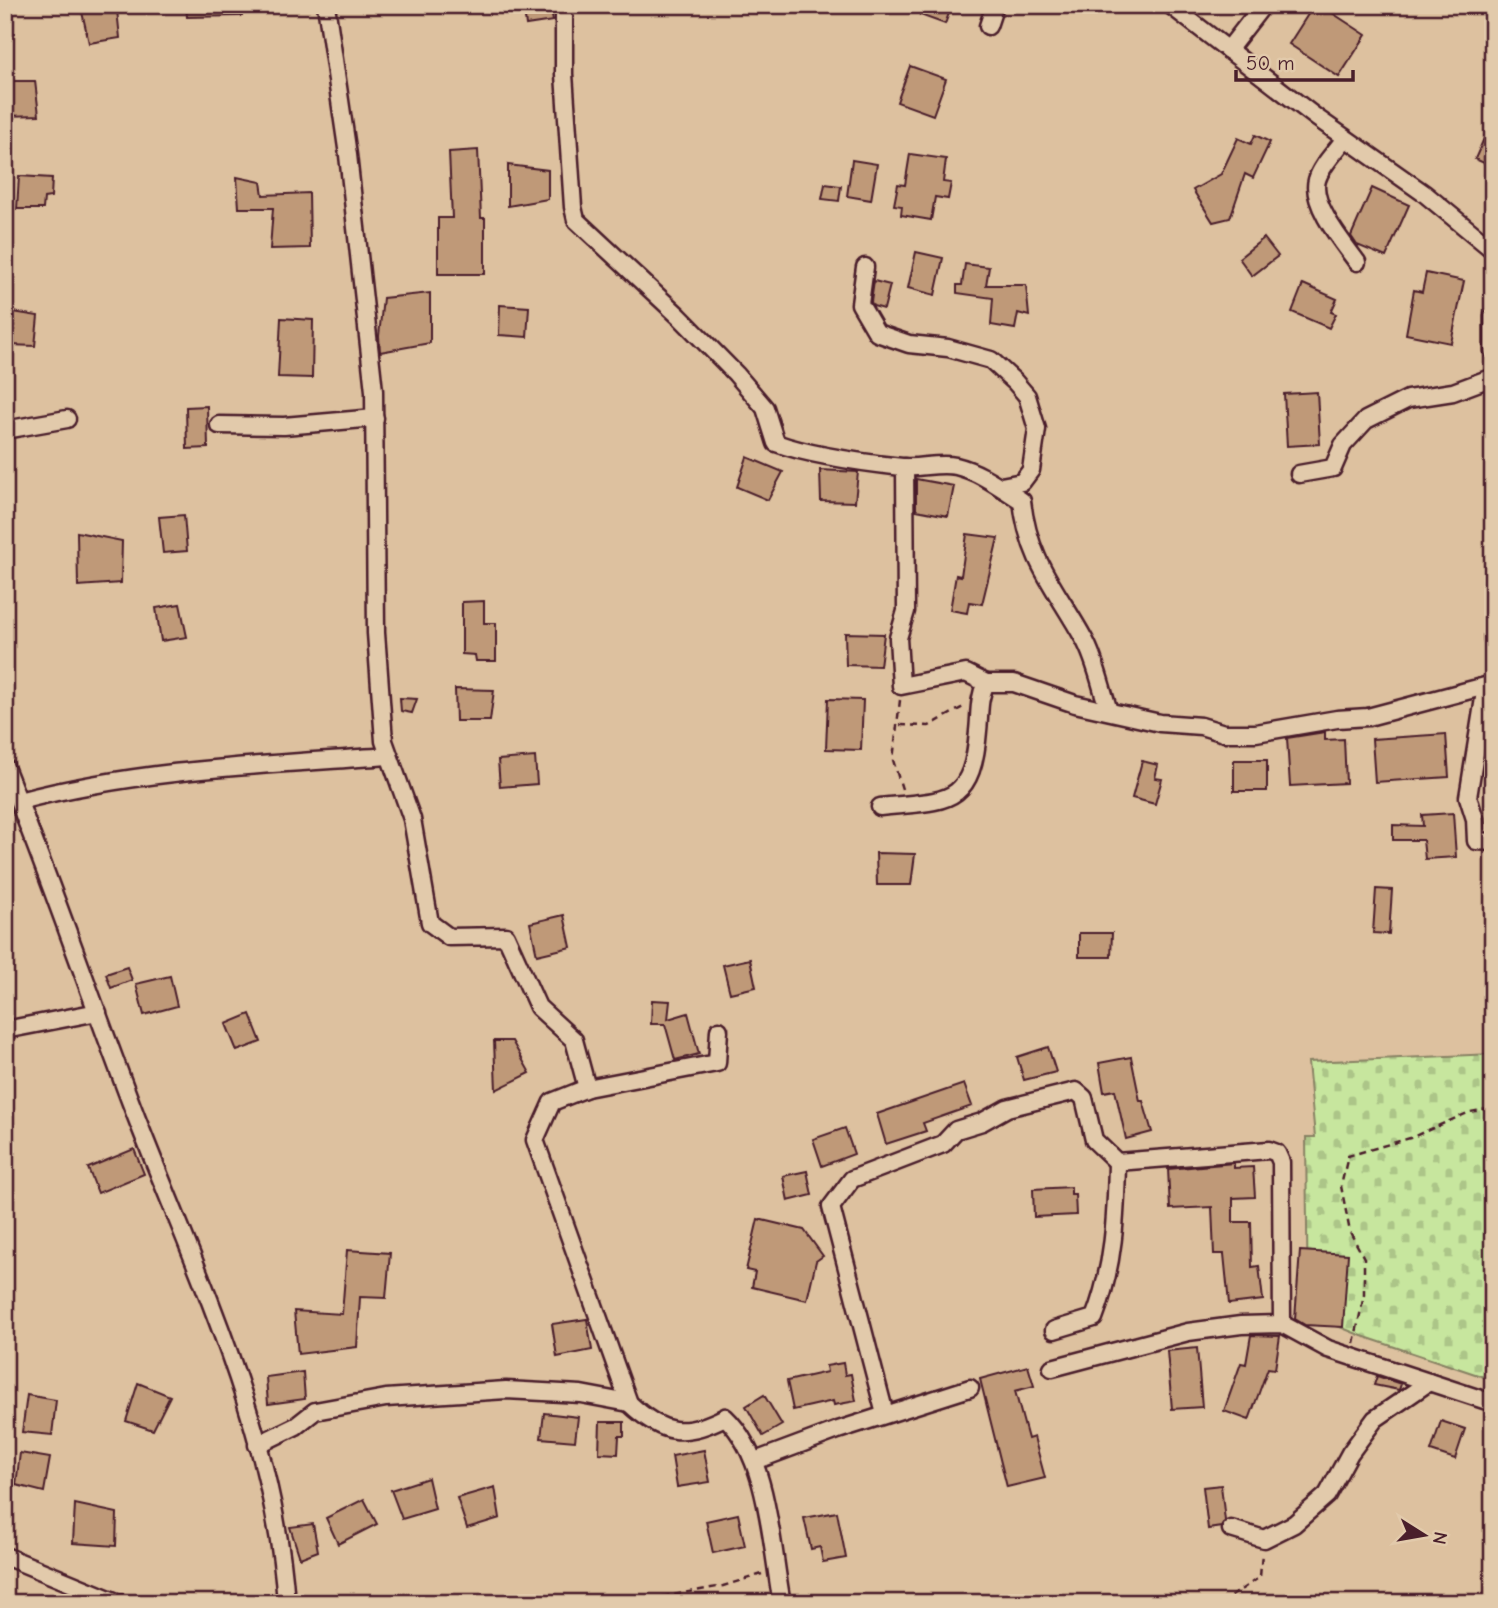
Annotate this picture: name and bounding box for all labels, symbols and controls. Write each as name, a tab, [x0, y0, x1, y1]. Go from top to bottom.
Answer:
scale bar	[1236, 38, 1353, 82]
text: 50 m	[1246, 51, 1295, 75]
north arrow	[1390, 1500, 1460, 1570]
text: N	[1428, 1530, 1452, 1546]

